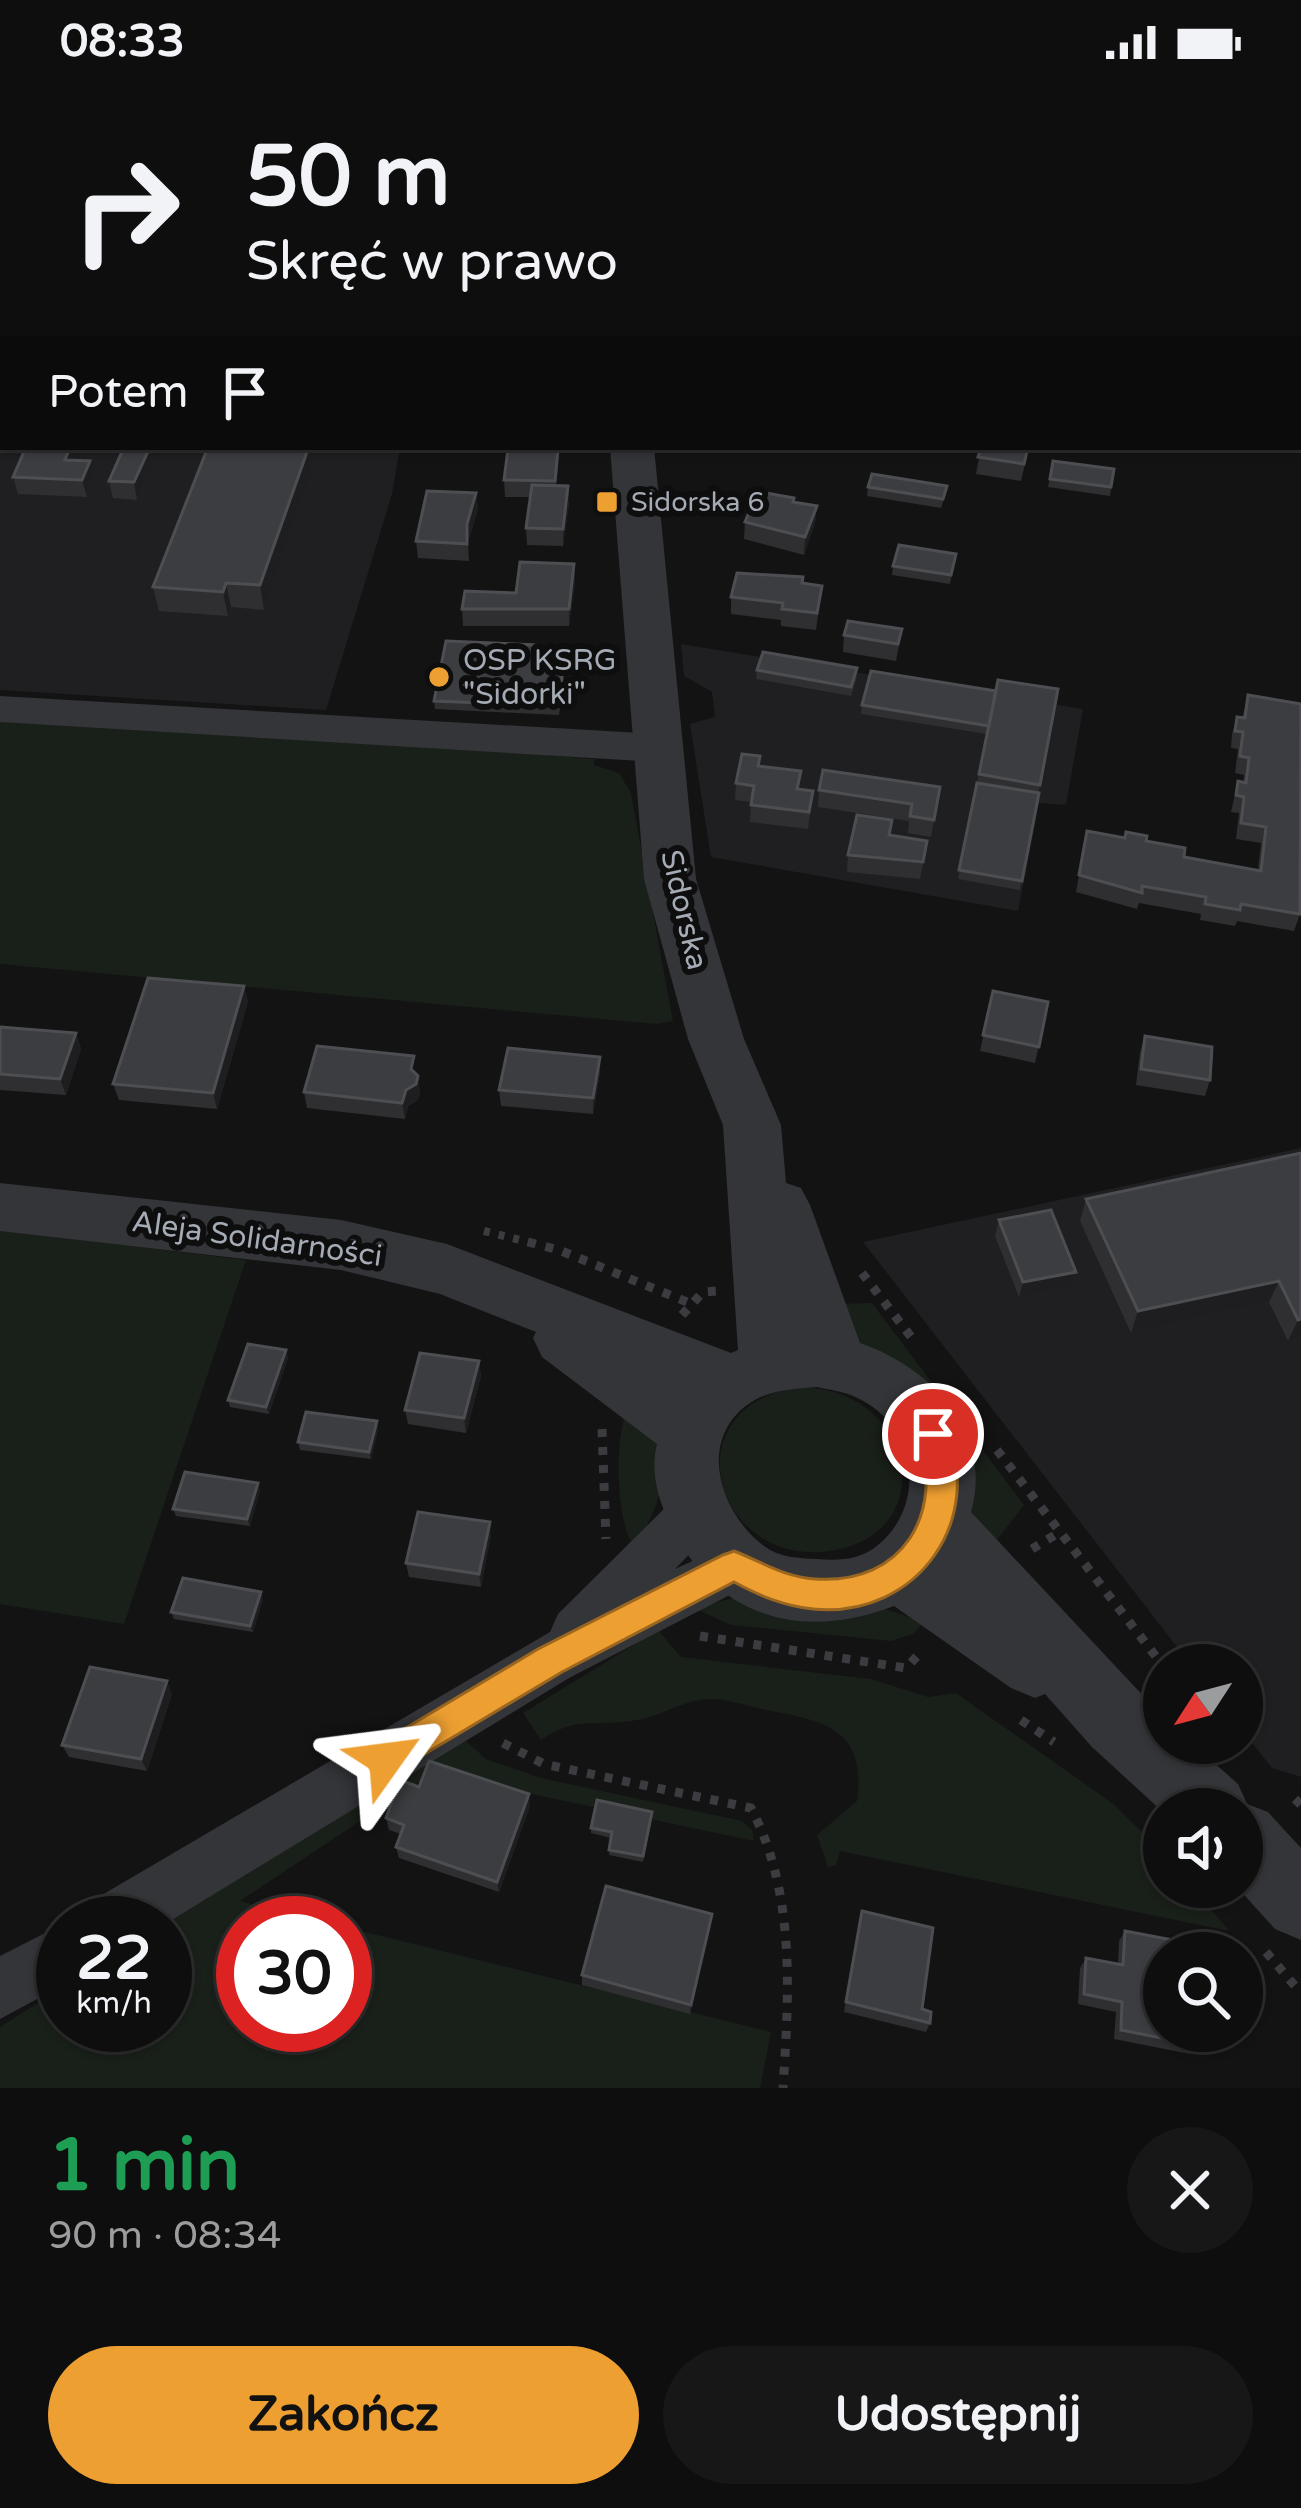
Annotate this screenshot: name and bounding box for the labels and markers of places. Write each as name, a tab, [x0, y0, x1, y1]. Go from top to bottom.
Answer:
place label: Sidorska 6	[631, 486, 764, 519]
marker: Sidorska 6	[594, 489, 620, 515]
place label: OSP KSRG "Sidorki"	[463, 642, 616, 713]
marker: OSP KSRG "Sidorki"	[426, 664, 452, 690]
pin	[882, 1383, 984, 1485]

